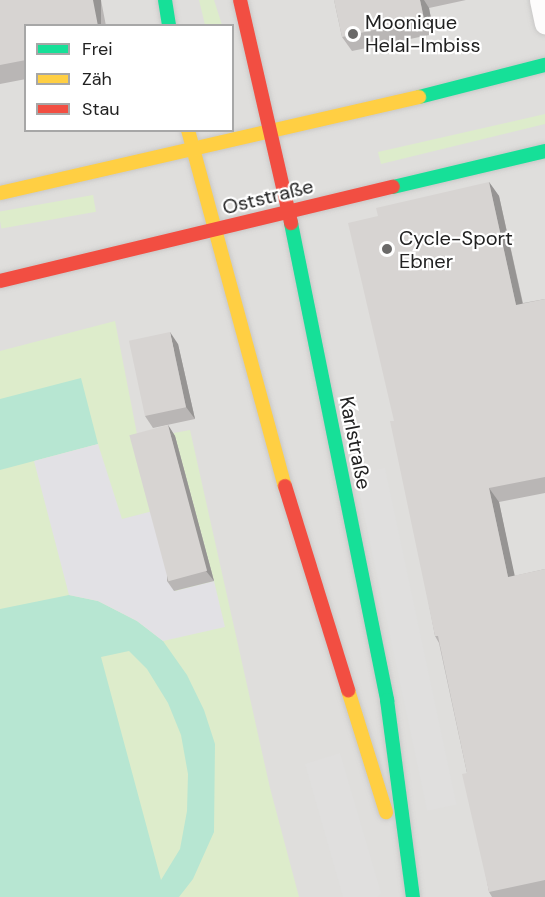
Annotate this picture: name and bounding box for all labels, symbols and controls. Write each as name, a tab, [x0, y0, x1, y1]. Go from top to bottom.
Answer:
place label: Moonique Helal-Imbiss	[365, 11, 480, 58]
legend	[24, 24, 234, 132]
marker: Moonique Helal-Imbiss	[346, 27, 360, 41]
text: Frei	[82, 37, 113, 61]
text: Zäh	[82, 67, 112, 91]
text: Stau	[82, 97, 120, 121]
street label: Oststraße	[220, 174, 316, 220]
place label: Cycle-Sport Ebner	[399, 226, 513, 273]
marker: Cycle-Sport Ebner	[380, 242, 394, 256]
street label: Karlstraße	[334, 395, 376, 491]

